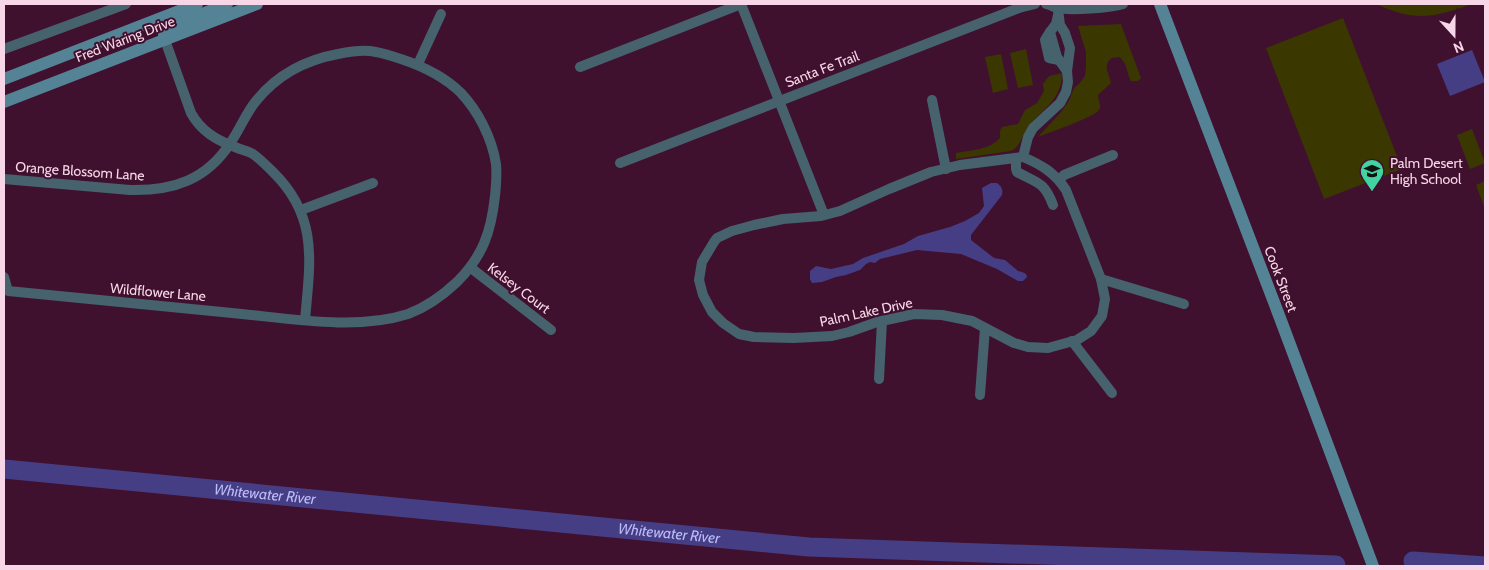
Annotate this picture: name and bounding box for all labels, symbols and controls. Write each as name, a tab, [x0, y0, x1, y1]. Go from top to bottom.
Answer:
north arrow	[1429, 10, 1479, 60]
street label: Fred Waring Drive	[73, 12, 177, 66]
text: N	[1451, 37, 1467, 57]
street label: Santa Fe Trail	[782, 46, 862, 91]
place label: Palm Desert High School	[1390, 154, 1463, 188]
street label: Orange Blossom Lane	[15, 158, 145, 184]
school or university icon: Palm Desert High School	[1359, 158, 1385, 192]
street label: Cook Street	[1260, 243, 1302, 315]
street label: Kelsey Court	[484, 259, 554, 318]
street label: Wildflower Lane	[109, 279, 207, 305]
street label: Palm Lake Drive	[818, 293, 914, 331]
water label: Whitewater River	[213, 480, 318, 508]
water label: Whitewater River	[617, 520, 722, 547]

